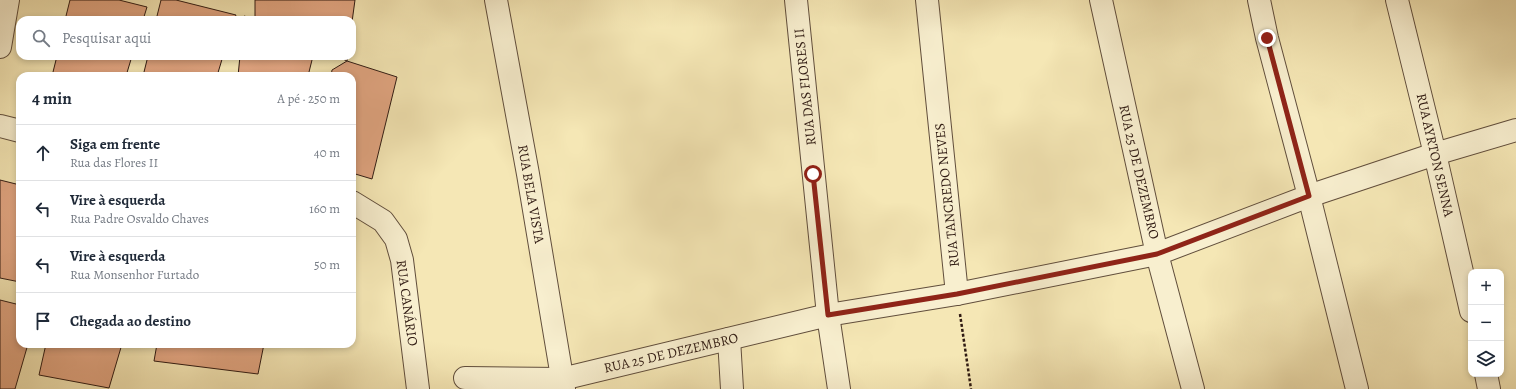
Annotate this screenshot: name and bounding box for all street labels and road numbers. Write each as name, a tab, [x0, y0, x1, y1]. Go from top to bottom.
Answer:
street label: RUA DAS FLORES II	[789, 27, 821, 147]
street label: RUA AYRTON SENNA	[1412, 91, 1459, 219]
street label: RUA 25 DE DEZEMBRO	[1114, 103, 1164, 241]
street label: RUA TANCREDO NEVES	[930, 122, 964, 268]
street label: RUA BELA VISTA	[513, 143, 549, 246]
street label: RUA CANÁRIO	[392, 259, 423, 348]
street label: RUA 25 DE DEZEMBRO	[602, 328, 740, 378]

